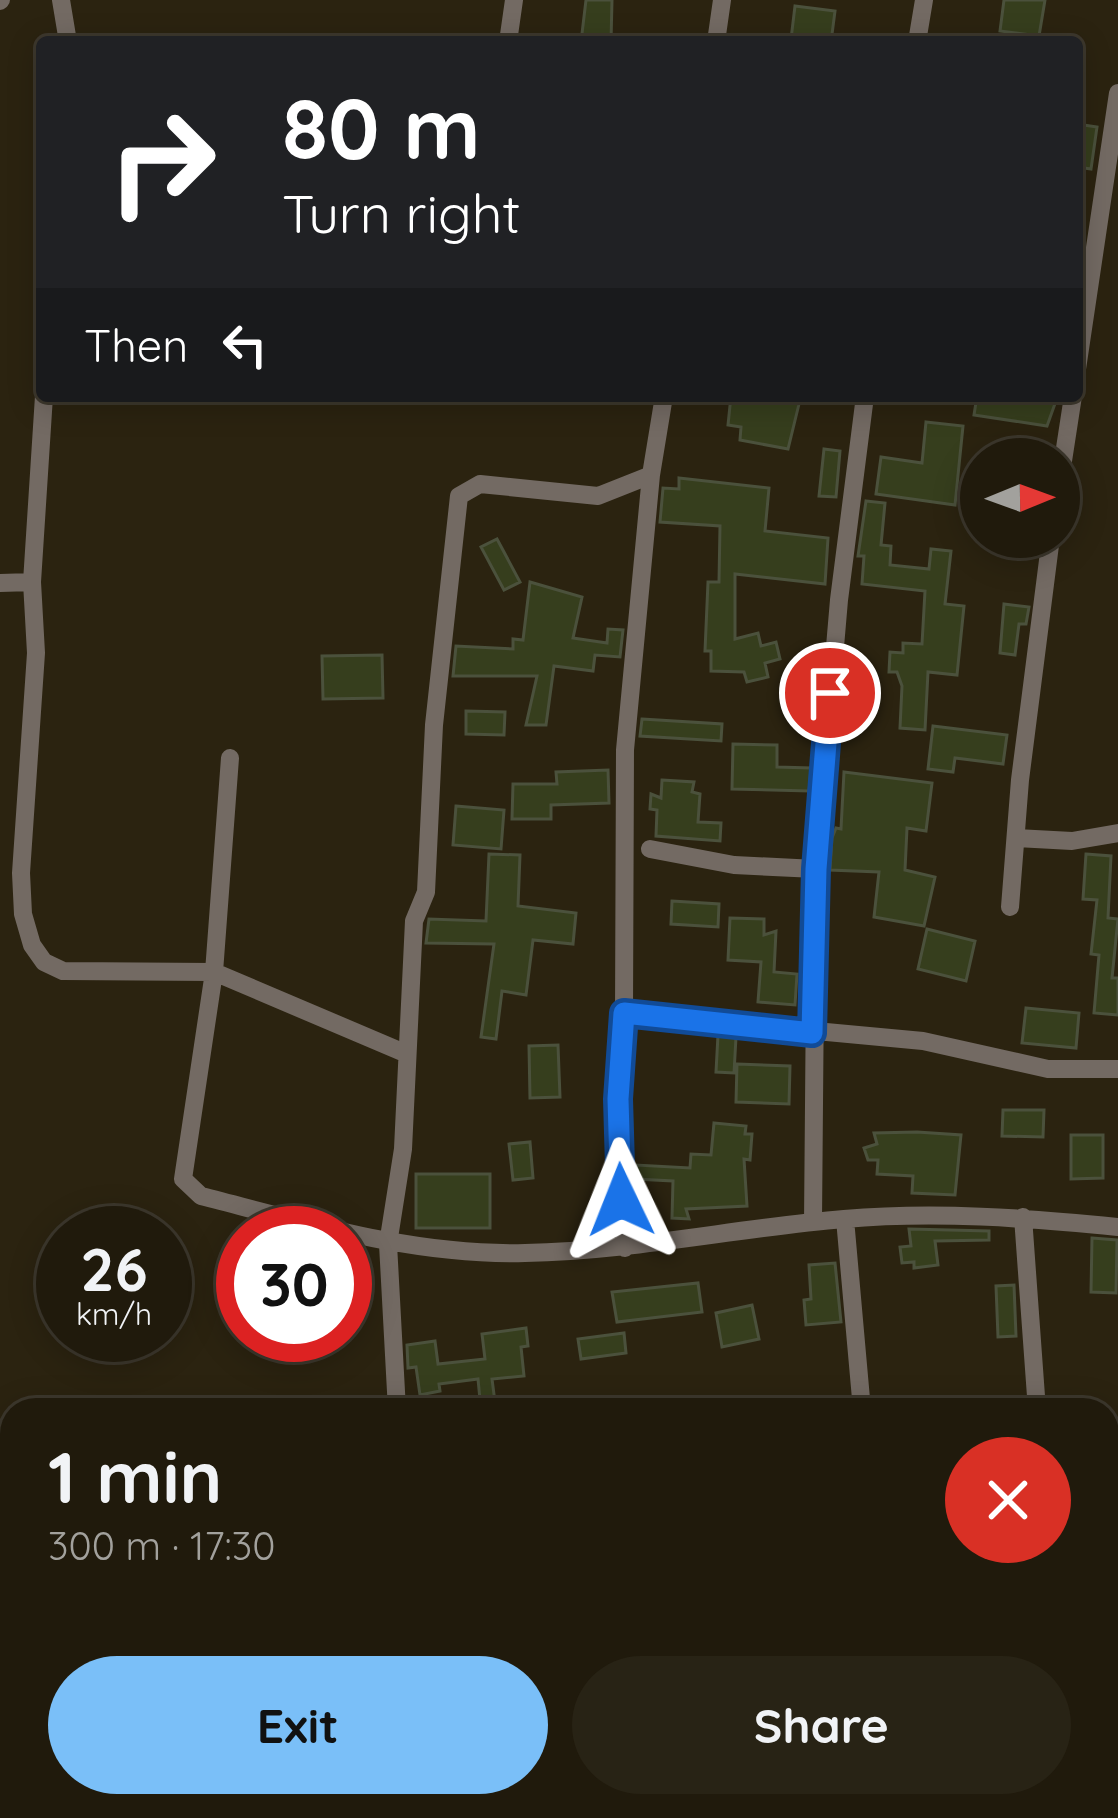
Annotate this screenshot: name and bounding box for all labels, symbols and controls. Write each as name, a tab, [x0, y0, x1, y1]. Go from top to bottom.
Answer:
text: 80 m	[282, 75, 481, 180]
icon: right	[84, 84, 240, 240]
text: Turn right	[282, 179, 521, 247]
icon: left	[212, 312, 278, 378]
text: Then	[84, 317, 188, 373]
north arrow	[960, 438, 1080, 558]
map controls	[960, 438, 1080, 558]
pin	[779, 642, 881, 744]
icon: arrive	[797, 660, 863, 726]
position arrow	[558, 1137, 684, 1263]
speed limit sign: 30	[216, 1206, 372, 1362]
text: 26	[80, 1231, 148, 1306]
text: km/h	[76, 1295, 152, 1333]
text: 1 min	[48, 1431, 222, 1521]
button: close	[945, 1437, 1071, 1563]
text: 300 m · 17:30	[48, 1521, 275, 1570]
button: Exit	[48, 1656, 548, 1794]
button: Share	[572, 1656, 1071, 1794]

